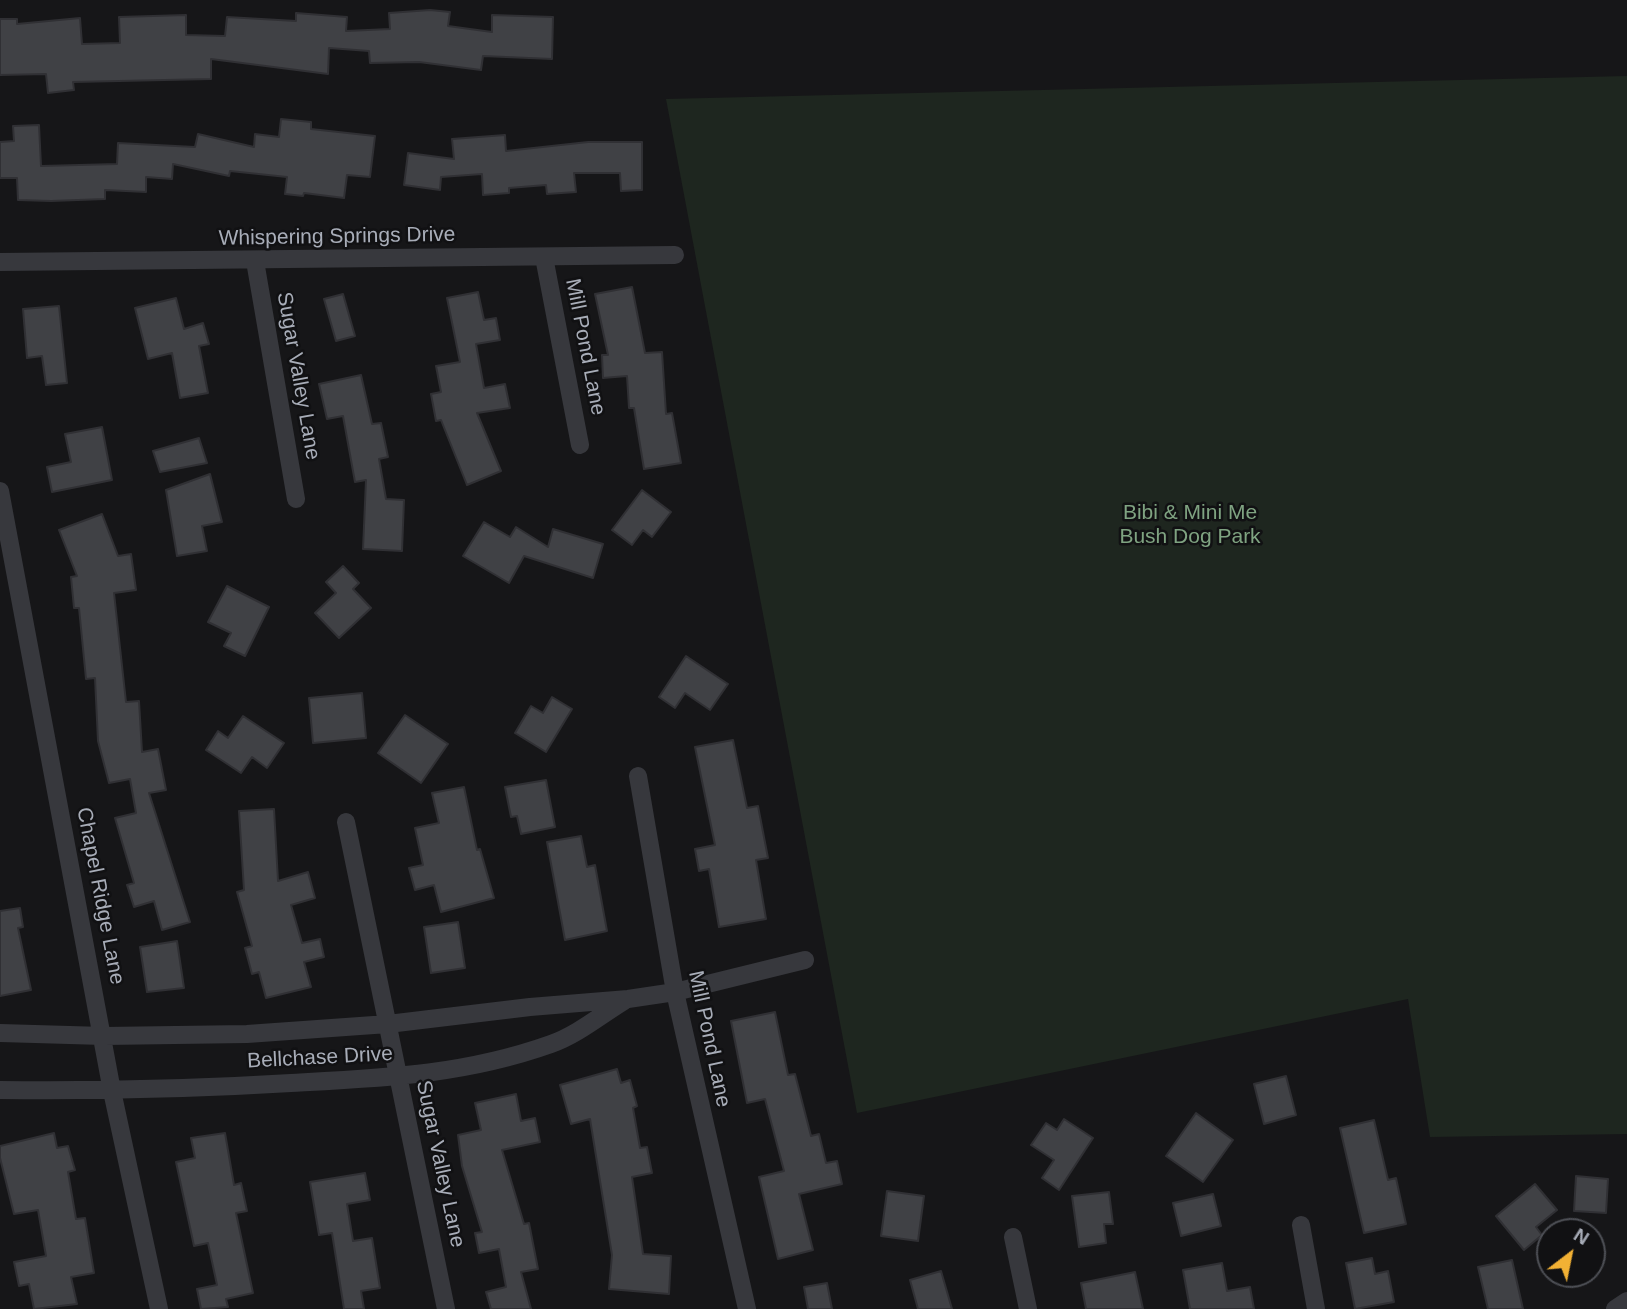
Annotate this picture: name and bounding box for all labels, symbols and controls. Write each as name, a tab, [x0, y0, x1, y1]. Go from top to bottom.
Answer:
street label: Whispering Springs Drive	[218, 222, 456, 252]
street label: Mill Pond Lane	[559, 276, 611, 418]
street label: Sugar Valley Lane	[271, 290, 325, 462]
park label: Bibi & Mini Me Bush Dog Park	[1119, 500, 1261, 550]
street label: Chapel Ridge Lane	[70, 805, 130, 987]
street label: Mill Pond Lane	[682, 968, 736, 1110]
street label: Bellchase Drive	[246, 1042, 394, 1074]
street label: Sugar Valley Lane	[410, 1078, 470, 1250]
north arrow	[1536, 1218, 1606, 1288]
text: N	[1570, 1224, 1593, 1249]

